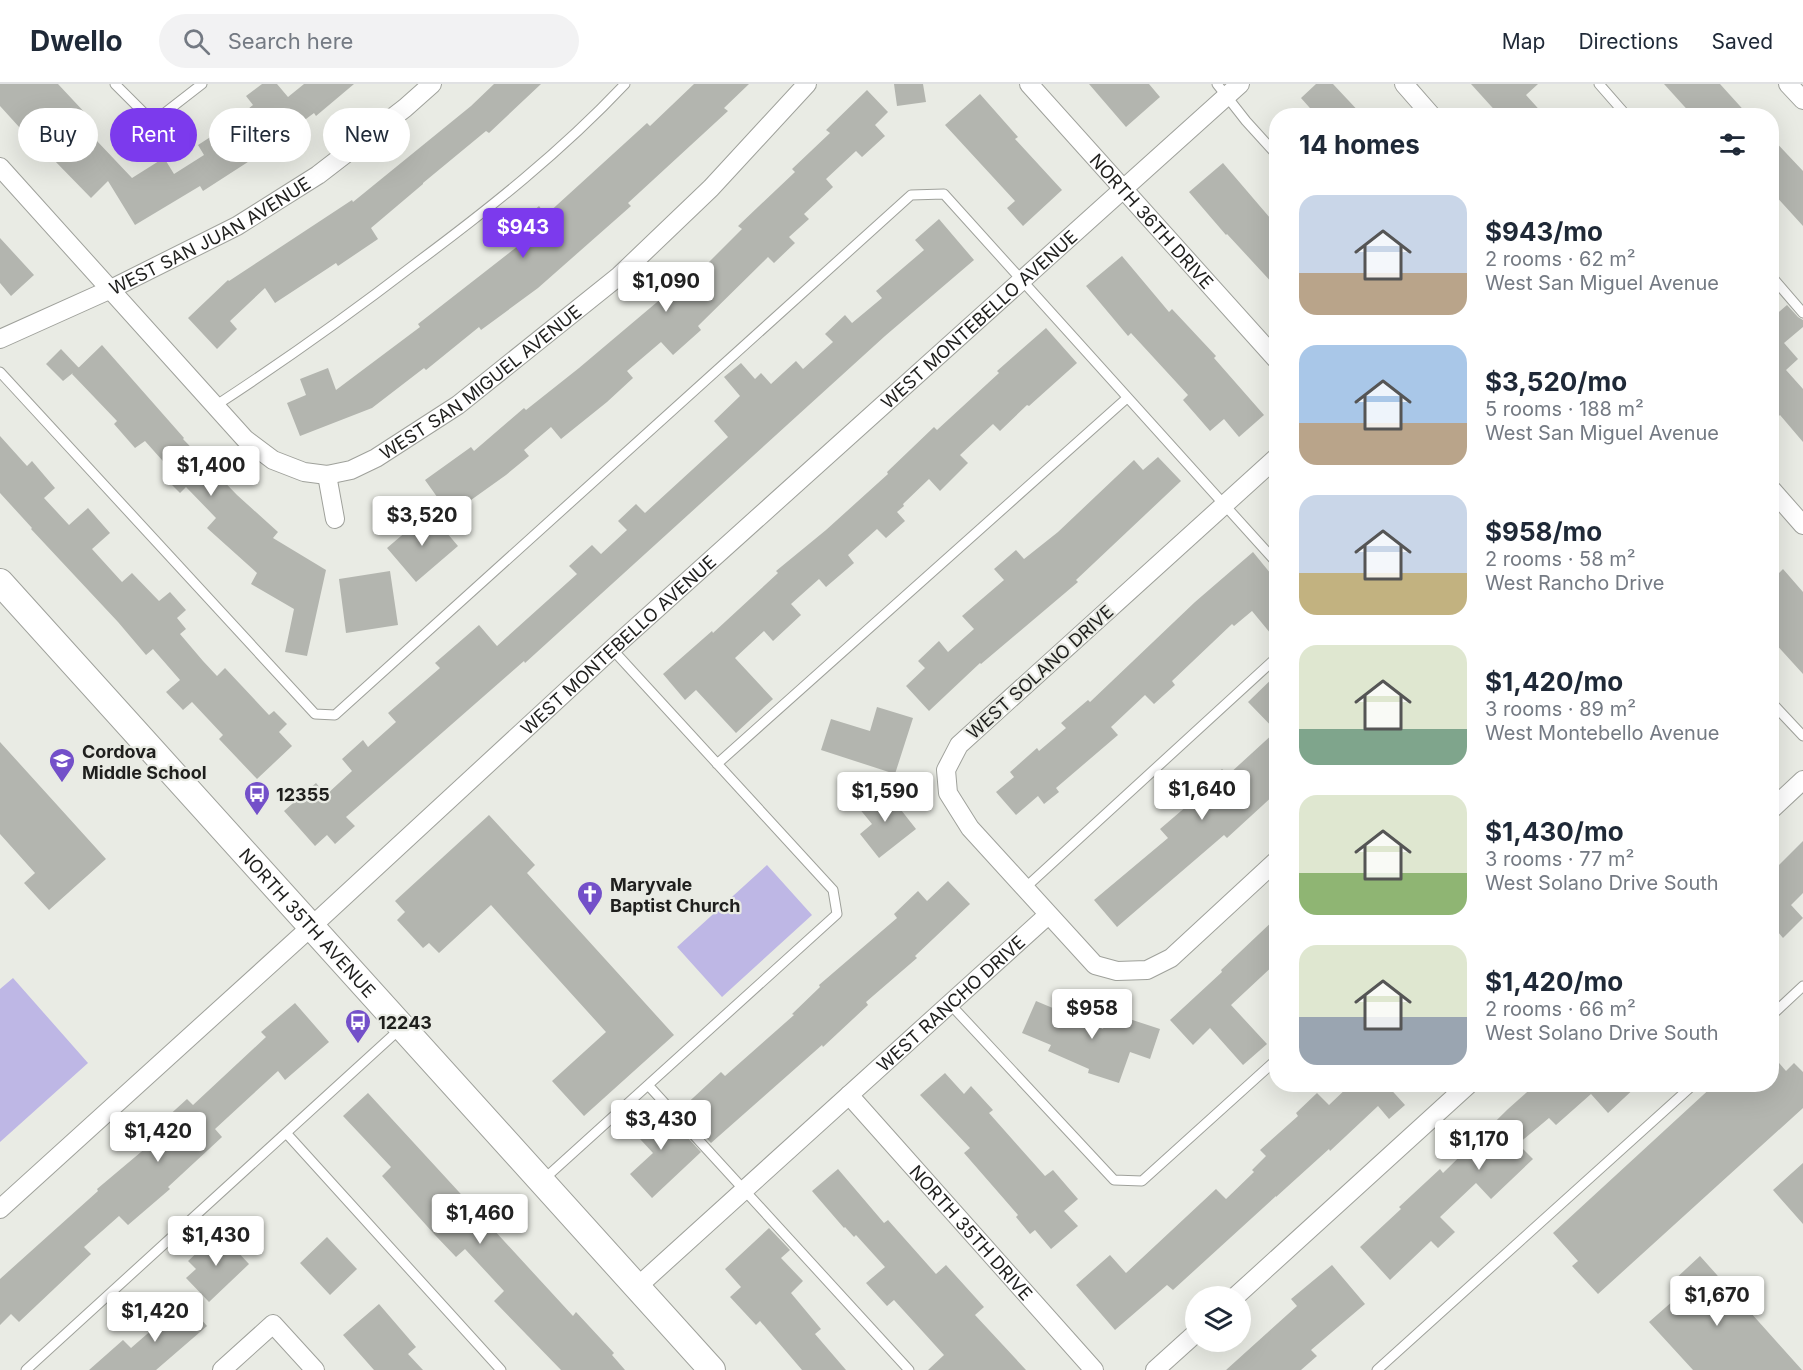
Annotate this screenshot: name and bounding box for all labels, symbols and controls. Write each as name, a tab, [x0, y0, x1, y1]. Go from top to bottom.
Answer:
search box	[159, 14, 579, 68]
text: Dwello	[30, 24, 123, 58]
icon: search	[180, 25, 213, 58]
text: Search here	[228, 28, 353, 54]
text: Map	[1502, 29, 1545, 54]
text: Directions	[1578, 29, 1679, 54]
text: Saved	[1712, 29, 1773, 54]
chip: Buy	[18, 108, 98, 162]
chip: Rent	[110, 108, 197, 162]
chip: Filters	[209, 108, 311, 162]
chip: New	[323, 108, 410, 162]
icon: filters	[1716, 128, 1749, 161]
text: 14 homes	[1299, 129, 1420, 160]
street label: NORTH 36TH DRIVE	[1086, 149, 1218, 293]
street label: WEST SAN JUAN AVENUE	[106, 172, 314, 299]
pin: $943	[487, 208, 559, 259]
text: $943	[497, 215, 549, 239]
text: $943/mo	[1485, 216, 1603, 247]
icon: home	[1347, 219, 1419, 291]
street label: WEST MONTEBELLO AVENUE	[876, 225, 1081, 413]
text: 2 rooms · 62 m²	[1485, 247, 1636, 271]
pin: $1,090	[617, 262, 715, 313]
text: $1,090	[632, 269, 700, 293]
text: West San Miguel Avenue	[1485, 271, 1719, 295]
street label: WEST SAN MIGUEL AVENUE	[376, 300, 585, 463]
text: $3,520/mo	[1485, 366, 1627, 397]
icon: home	[1347, 369, 1419, 441]
text: 5 rooms · 188 m²	[1485, 397, 1644, 421]
text: West San Miguel Avenue	[1485, 421, 1719, 445]
pin: $1,400	[162, 446, 260, 497]
text: $1,400	[177, 453, 245, 477]
pin: $3,520	[373, 496, 471, 547]
text: $3,520	[386, 503, 458, 527]
text: $958/mo	[1485, 516, 1602, 547]
icon: home	[1347, 519, 1419, 591]
text: 2 rooms · 58 m²	[1485, 547, 1636, 571]
street label: WEST MONTEBELLO AVENUE	[516, 550, 720, 739]
text: West Rancho Drive	[1485, 571, 1664, 595]
street label: WEST SOLANO DRIVE	[962, 601, 1118, 743]
text: $1,420/mo	[1485, 666, 1623, 697]
icon: home	[1347, 669, 1419, 741]
text: 3 rooms · 89 m²	[1485, 697, 1636, 721]
text: West Montebello Avenue	[1485, 721, 1719, 745]
place label: Cordova Middle School	[82, 741, 207, 783]
school or university icon: Cordova Middle School	[47, 746, 77, 784]
pin: $1,640	[1153, 770, 1251, 821]
pin: $1,590	[836, 772, 934, 823]
text: $1,640	[1168, 777, 1236, 801]
bus stop icon: 12355	[242, 779, 272, 817]
text: $1,590	[851, 779, 919, 803]
place label: 12355	[276, 784, 330, 805]
text: $1,430/mo	[1485, 816, 1624, 847]
icon: home	[1347, 819, 1419, 891]
street label: NORTH 35TH AVENUE	[235, 844, 380, 1001]
text: 3 rooms · 77 m²	[1485, 847, 1634, 871]
text: West Solano Drive South	[1485, 871, 1719, 895]
place label: Maryvale Baptist Church	[610, 874, 741, 916]
church icon: Maryvale Baptist Church	[575, 879, 605, 917]
street label: WEST RANCHO DRIVE	[872, 931, 1029, 1076]
text: $1,420/mo	[1485, 966, 1623, 997]
icon: home	[1347, 969, 1419, 1041]
pin: $958	[1056, 989, 1128, 1040]
text: $958	[1066, 996, 1118, 1020]
text: 2 rooms · 66 m²	[1485, 997, 1636, 1021]
bus stop icon: 12243	[343, 1007, 373, 1045]
place label: 12243	[378, 1012, 432, 1033]
text: West Solano Drive South	[1485, 1021, 1719, 1045]
pin: $3,430	[612, 1100, 710, 1151]
text: $3,430	[625, 1107, 697, 1131]
pin: $1,420	[109, 1112, 207, 1163]
text: $1,420	[124, 1119, 192, 1143]
pin: $1,170	[1430, 1120, 1528, 1171]
text: $1,170	[1449, 1127, 1509, 1151]
street label: NORTH 35TH DRIVE	[906, 1160, 1037, 1304]
pin: $1,460	[431, 1194, 529, 1245]
text: $1,460	[446, 1201, 514, 1225]
pin: $1,430	[167, 1216, 265, 1267]
text: $1,430	[182, 1223, 250, 1247]
pin: $1,670	[1668, 1276, 1766, 1327]
text: $1,670	[1684, 1283, 1750, 1307]
map controls	[1185, 1286, 1251, 1352]
button: layers	[1185, 1286, 1251, 1352]
pin: $1,420	[106, 1292, 204, 1343]
text: $1,420	[121, 1299, 189, 1323]

